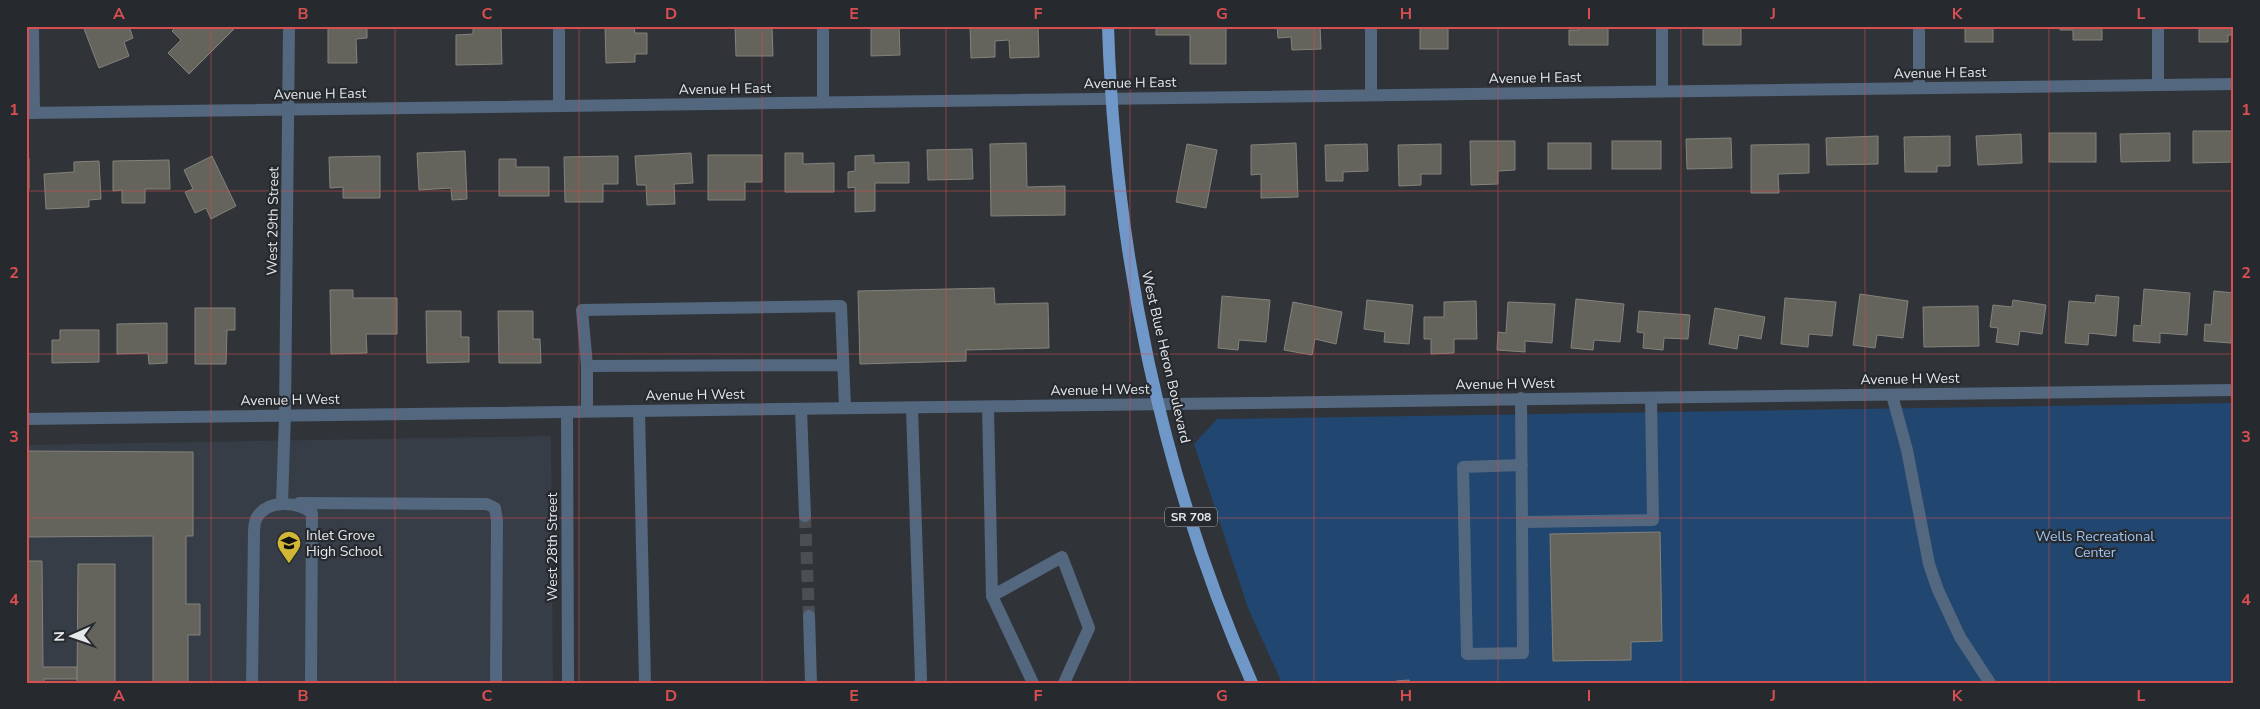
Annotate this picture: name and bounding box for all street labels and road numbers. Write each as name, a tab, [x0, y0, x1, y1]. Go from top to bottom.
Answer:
street label: Avenue H East	[1894, 63, 1987, 83]
street label: Avenue H East	[1489, 68, 1582, 88]
street label: Avenue H East	[1084, 73, 1177, 93]
street label: Avenue H East	[679, 79, 772, 99]
street label: Avenue H East	[274, 84, 367, 104]
street label: West 29th Street	[263, 166, 283, 275]
street label: West Blue Heron Boulevard	[1137, 269, 1195, 445]
street label: Avenue H West	[1860, 369, 1960, 389]
street label: Avenue H West	[1455, 374, 1555, 394]
street label: Avenue H West	[1050, 380, 1150, 400]
street label: Avenue H West	[645, 385, 745, 405]
street label: Avenue H West	[240, 390, 340, 410]
street label: West 28th Street	[543, 493, 562, 601]
road number: SR 708	[1165, 508, 1217, 526]

